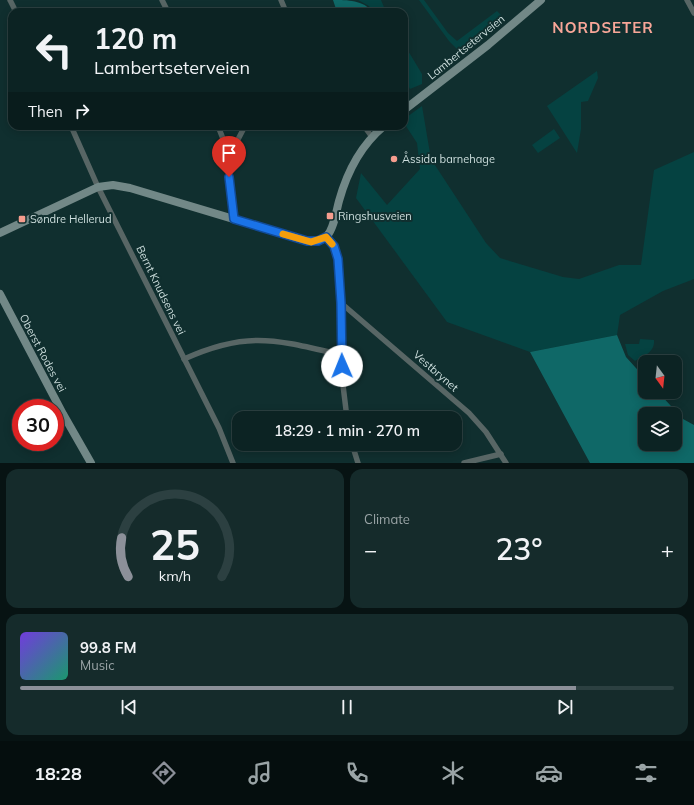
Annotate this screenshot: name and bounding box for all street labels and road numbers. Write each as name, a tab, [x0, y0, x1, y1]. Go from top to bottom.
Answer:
street label: Lambertseterveien	[425, 12, 507, 82]
street label: Bernt Knudsens vei	[133, 243, 189, 337]
street label: Oberst Rodes vei	[17, 312, 69, 394]
street label: Vestbrynet	[411, 348, 462, 395]

